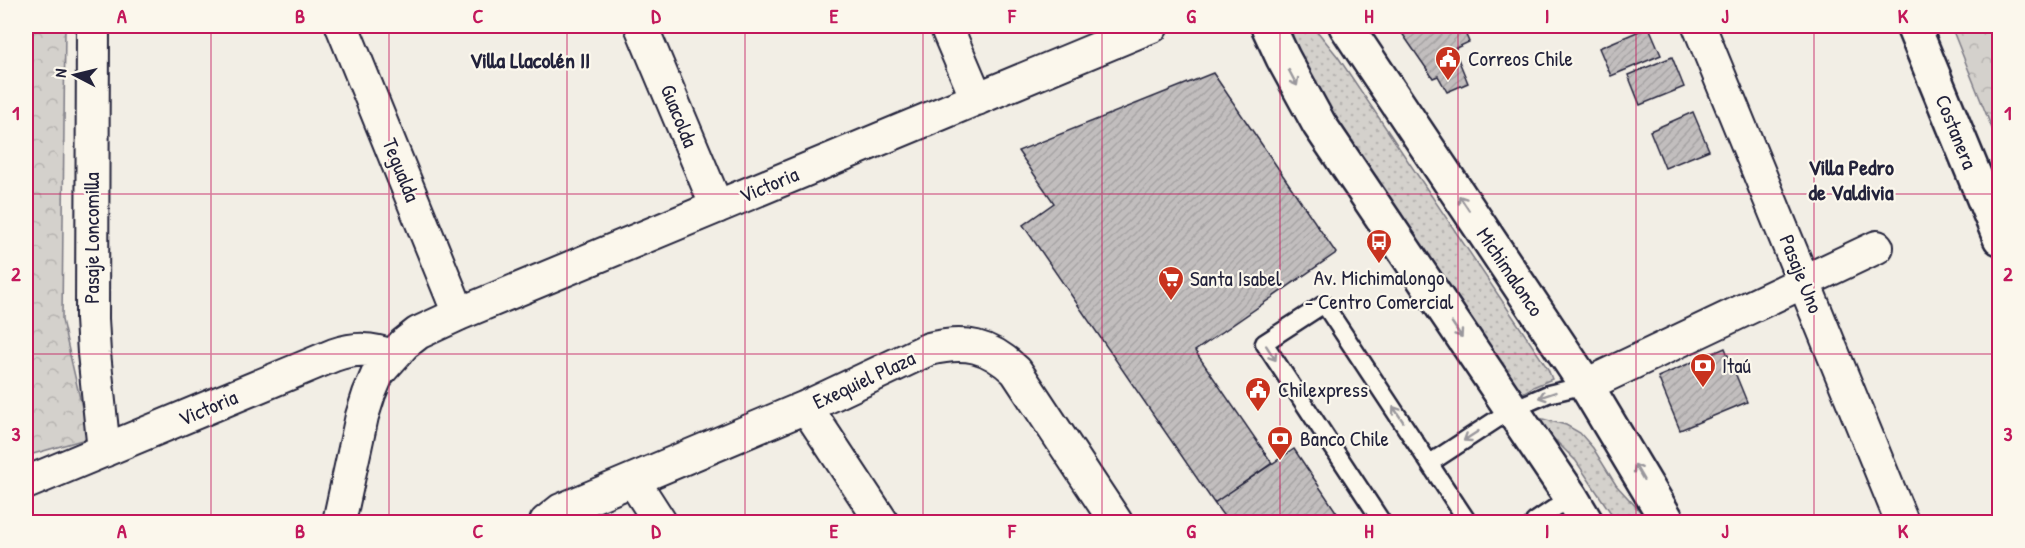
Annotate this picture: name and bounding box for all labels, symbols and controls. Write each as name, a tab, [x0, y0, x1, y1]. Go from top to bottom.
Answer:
text: A	[117, 2, 127, 29]
text: B	[295, 2, 305, 29]
text: C	[473, 2, 484, 29]
text: D	[651, 2, 661, 29]
text: E	[830, 2, 839, 29]
text: F	[1007, 2, 1017, 29]
text: G	[1186, 2, 1196, 29]
text: H	[1364, 2, 1374, 29]
text: I	[1545, 2, 1549, 29]
text: J	[1721, 2, 1729, 29]
text: K	[1898, 2, 1909, 29]
public building icon: Correos Chile	[1433, 44, 1463, 82]
place label: Correos Chile	[1468, 44, 1573, 73]
north arrow	[45, 45, 105, 105]
district label: Villa Llacolén II	[470, 45, 590, 75]
text: N	[49, 67, 72, 79]
one-way arrow	[1288, 69, 1299, 87]
street label: Guacolda	[654, 80, 705, 152]
street label: Costanera	[1928, 90, 1984, 173]
text: 1	[12, 99, 20, 126]
text: 1	[2004, 99, 2012, 126]
street label: Tegualda	[376, 134, 427, 206]
district label: Villa Pedro de Valdivia	[1808, 152, 1894, 207]
street label: Victoria	[735, 159, 803, 210]
street label: Pasaje Loncomilla	[77, 172, 106, 304]
one-way arrow	[1458, 195, 1470, 211]
street label: Michimalonco	[1470, 222, 1551, 322]
bus stop icon: Av. Michimalongo - Centro Comercial	[1364, 227, 1394, 265]
street label: Pasaje Uno	[1773, 230, 1830, 317]
text: 2	[11, 260, 21, 287]
text: 2	[2003, 260, 2013, 287]
place label: Av. Michimalongo - Centro Comercial	[1305, 263, 1454, 316]
supermarket icon: Santa Isabel	[1156, 264, 1186, 302]
place label: Santa Isabel	[1190, 264, 1282, 293]
one-way arrow	[1451, 321, 1463, 337]
street label: Exequiel Plaza	[808, 343, 920, 416]
one-way arrow	[1265, 344, 1277, 361]
bank icon: Itaú	[1688, 351, 1718, 389]
place label: Itaú	[1722, 351, 1751, 380]
public building icon: Chilexpress	[1243, 375, 1273, 413]
place label: Chilexpress	[1278, 375, 1368, 404]
street label: Victoria	[174, 382, 242, 433]
one-way arrow	[1538, 390, 1557, 401]
one-way arrow	[1392, 407, 1404, 423]
text: 3	[12, 420, 21, 447]
text: 3	[2004, 420, 2013, 447]
bank icon: Banco Chile	[1265, 424, 1295, 462]
place label: Banco Chile	[1300, 424, 1389, 453]
one-way arrow	[1462, 430, 1479, 443]
one-way arrow	[1633, 464, 1645, 481]
text: A	[117, 517, 127, 544]
text: B	[295, 517, 305, 544]
text: C	[473, 517, 484, 544]
text: D	[651, 517, 661, 544]
text: E	[830, 517, 839, 544]
text: F	[1007, 517, 1017, 544]
text: G	[1186, 517, 1196, 544]
text: H	[1364, 517, 1374, 544]
text: I	[1545, 517, 1549, 544]
text: J	[1721, 517, 1729, 544]
text: K	[1898, 517, 1909, 544]

